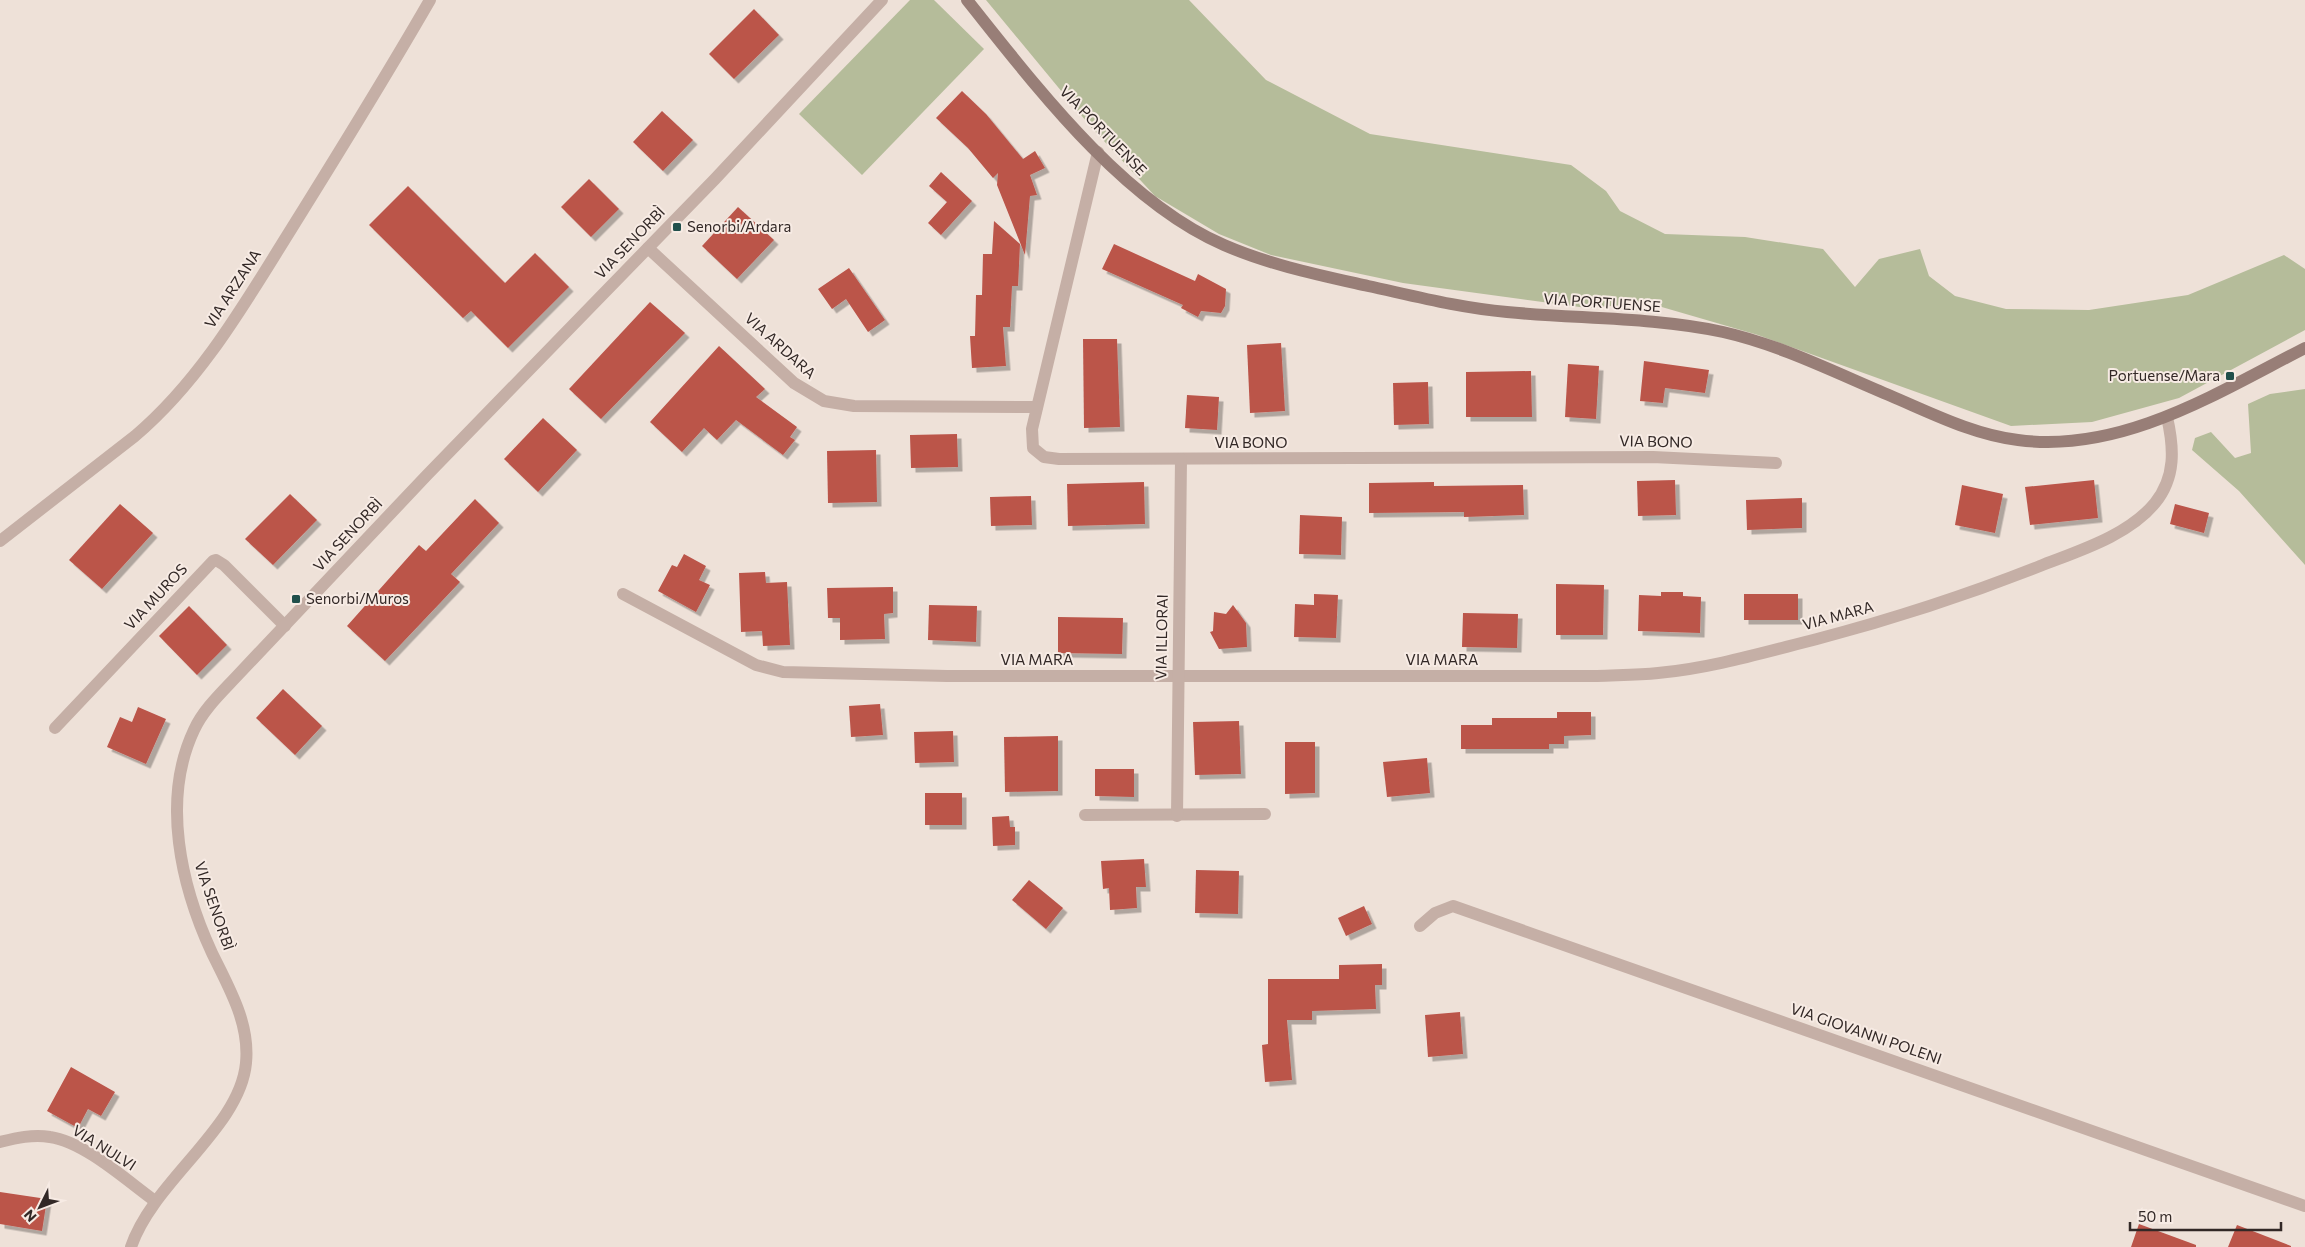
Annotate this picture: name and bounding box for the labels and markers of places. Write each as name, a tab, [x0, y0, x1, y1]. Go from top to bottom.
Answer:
place label: Senorbi/Ardara	[687, 217, 791, 235]
marker: Senorbi/Ardara	[671, 221, 683, 233]
place label: Portuense/Mara	[2109, 366, 2220, 384]
marker: Portuense/Mara	[2224, 370, 2236, 382]
place label: Senorbi/Muros	[306, 589, 409, 607]
marker: Senorbi/Muros	[290, 593, 302, 605]

